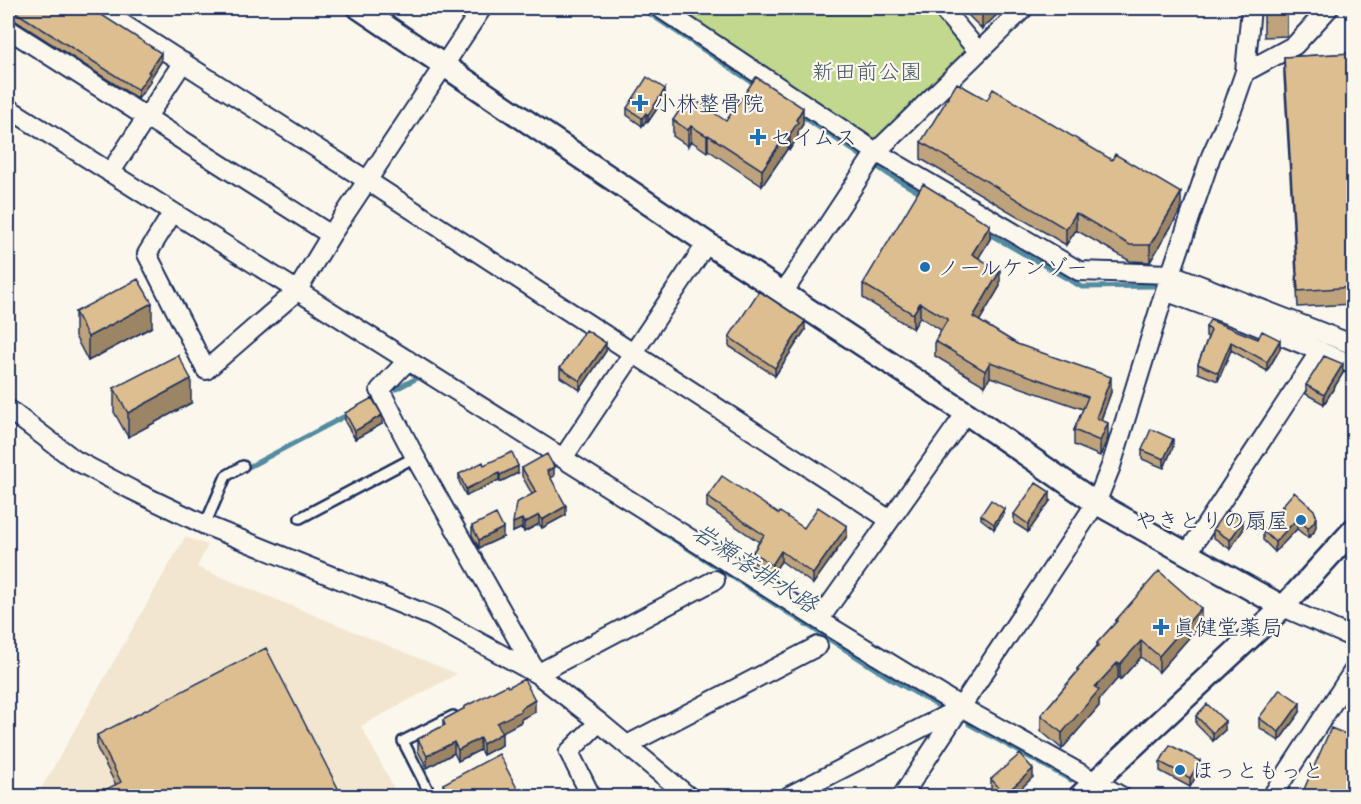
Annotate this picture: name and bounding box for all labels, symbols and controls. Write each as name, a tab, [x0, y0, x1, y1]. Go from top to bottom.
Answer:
park label: 新田前公園	[812, 57, 922, 88]
place label: 小林整骨院	[654, 89, 764, 120]
marker: 小林整骨院	[631, 94, 649, 112]
place label: セイムス	[770, 123, 857, 154]
marker: セイムス	[751, 130, 765, 144]
place label: ノールケンゾー	[937, 253, 1088, 284]
marker: ノールケンゾー	[918, 260, 932, 274]
place label: やきとりの扇屋	[1135, 506, 1289, 537]
marker: やきとりの扇屋	[1294, 513, 1308, 527]
water label: 岩瀬落排水路	[685, 515, 826, 623]
place label: 眞健堂薬局	[1173, 613, 1283, 644]
marker: 眞健堂薬局	[1154, 620, 1168, 634]
place label: ほっともっと	[1192, 756, 1324, 787]
marker: ほっともっと	[1173, 763, 1187, 777]

